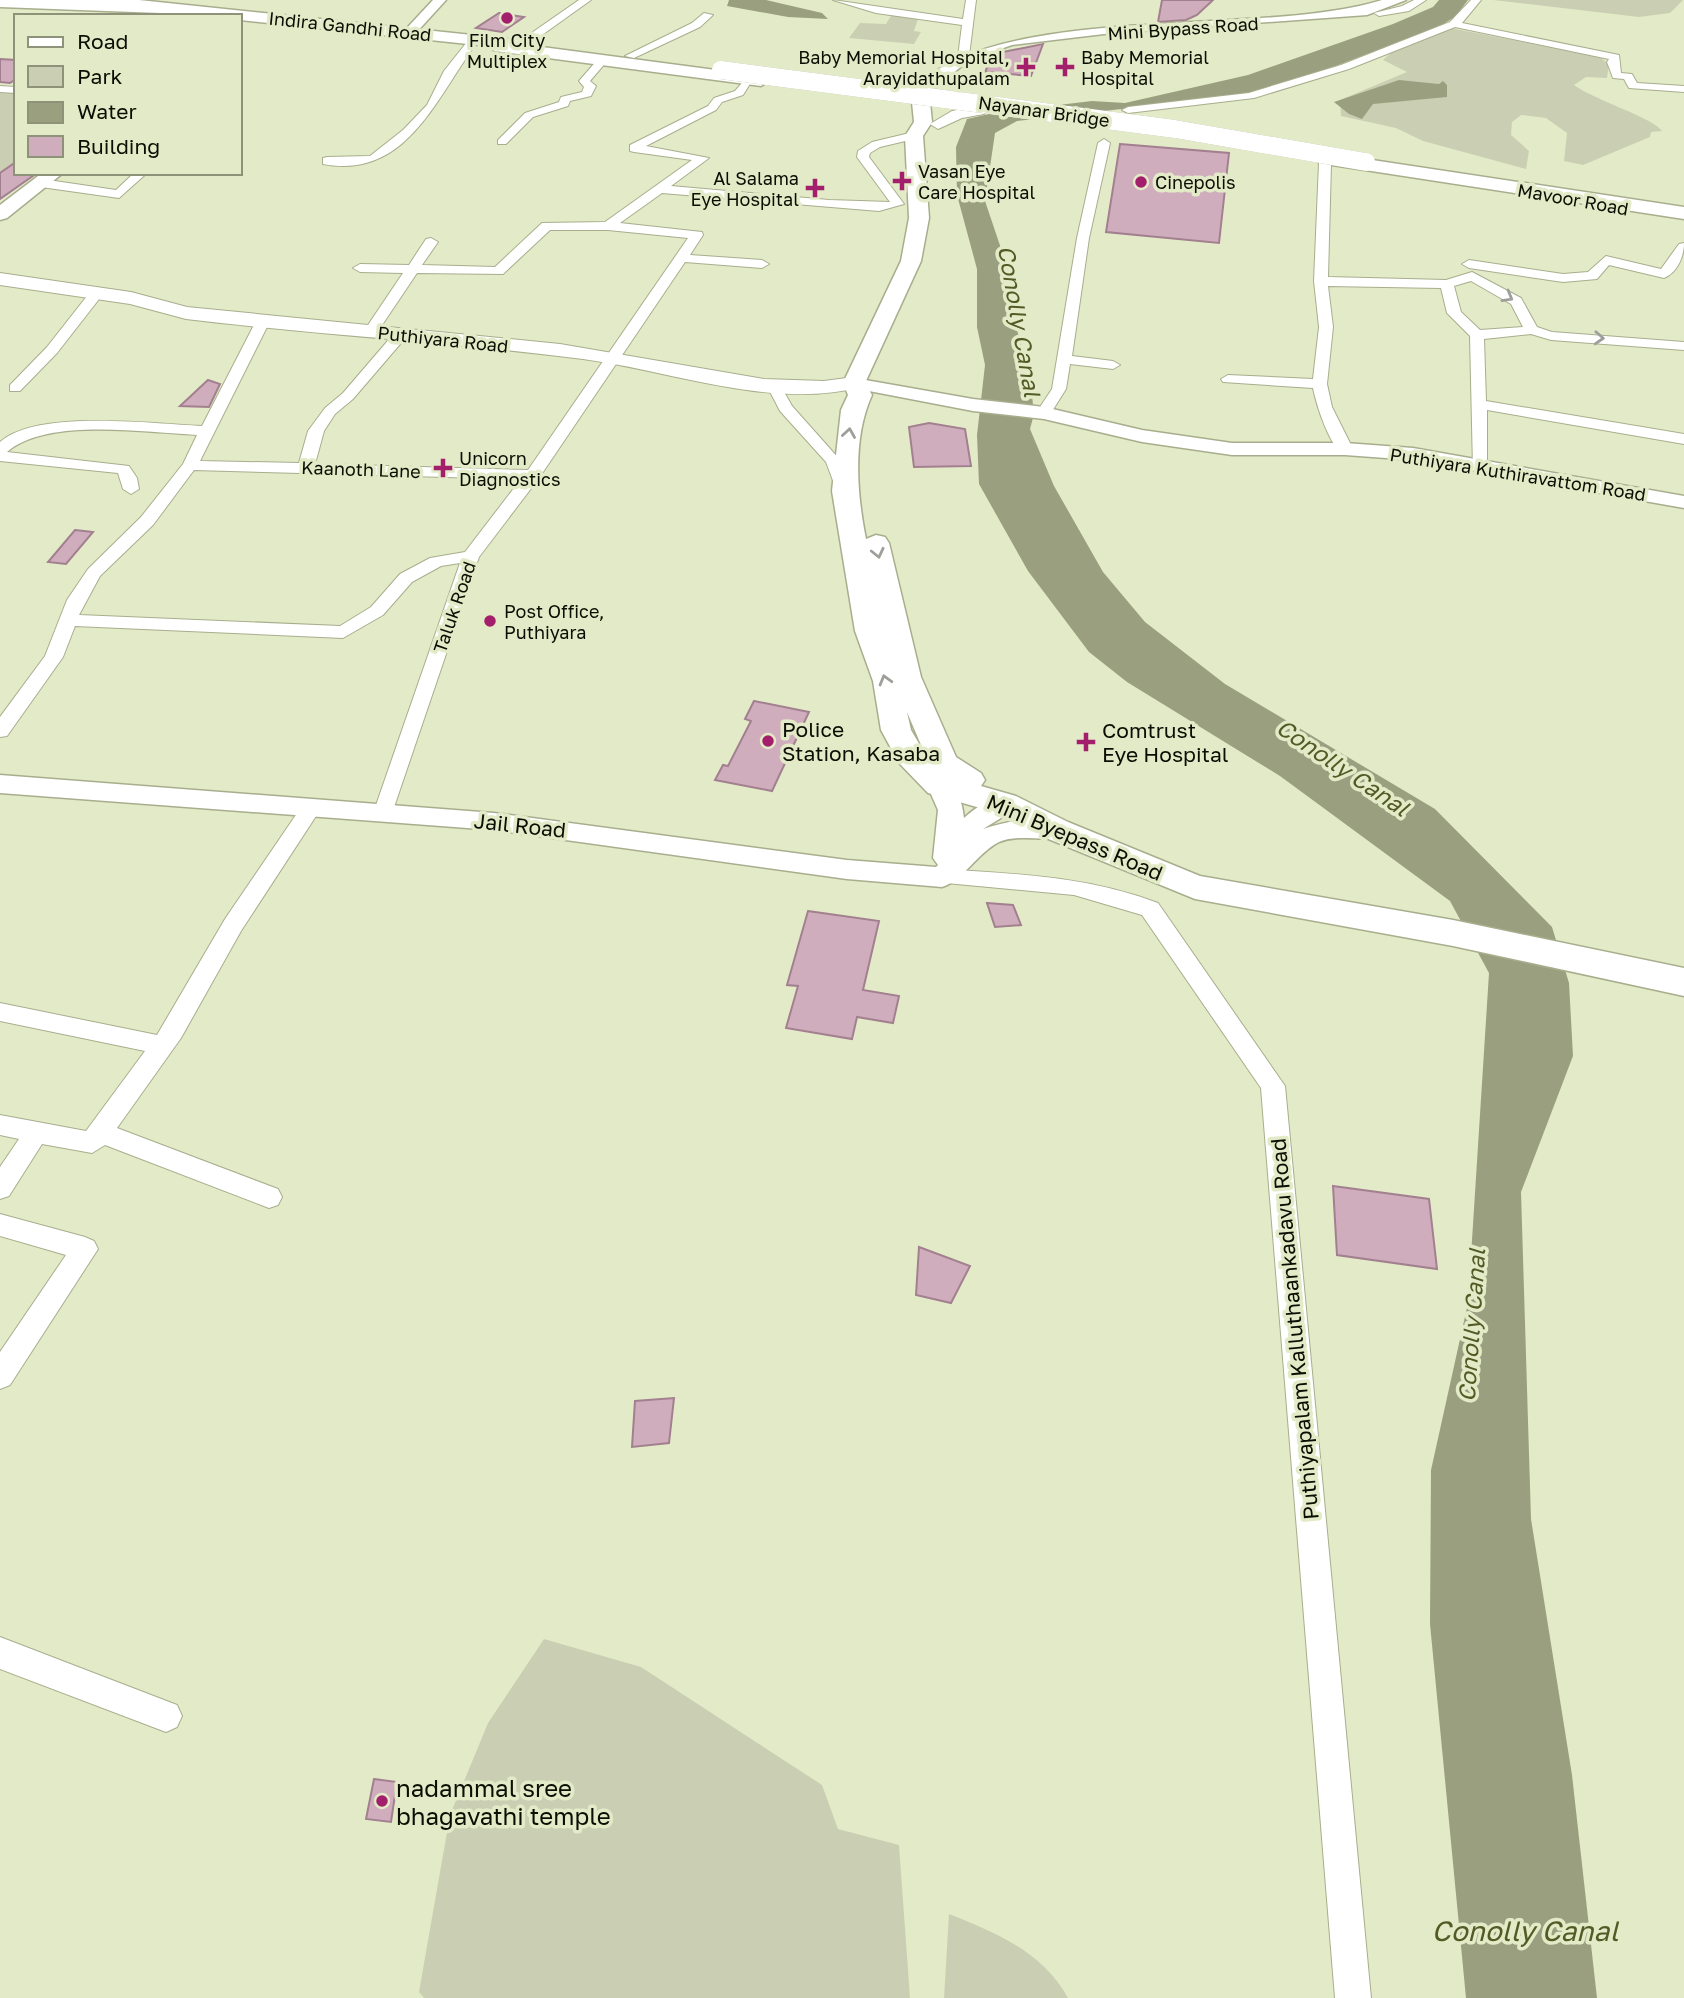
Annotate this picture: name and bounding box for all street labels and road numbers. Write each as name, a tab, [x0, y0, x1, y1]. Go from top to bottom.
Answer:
street label: Indira Gandhi Road	[267, 7, 433, 45]
street label: Mini Bypass Road	[1107, 12, 1259, 44]
street label: Nayanar Bridge	[977, 91, 1111, 131]
street label: Mavoor Road	[1516, 178, 1630, 220]
street label: Puthiyara Road	[377, 321, 509, 357]
street label: Puthiyara Kuthiravattom Road	[1388, 443, 1648, 505]
street label: Kaanoth Lane	[301, 456, 421, 482]
street label: Taluk Road	[428, 558, 480, 656]
street label: Mini Byepass Road	[983, 788, 1167, 886]
street label: Jail Road	[473, 807, 567, 843]
street label: Puthiyapalam Kalluthaankadavu Road	[1264, 1137, 1324, 1521]

